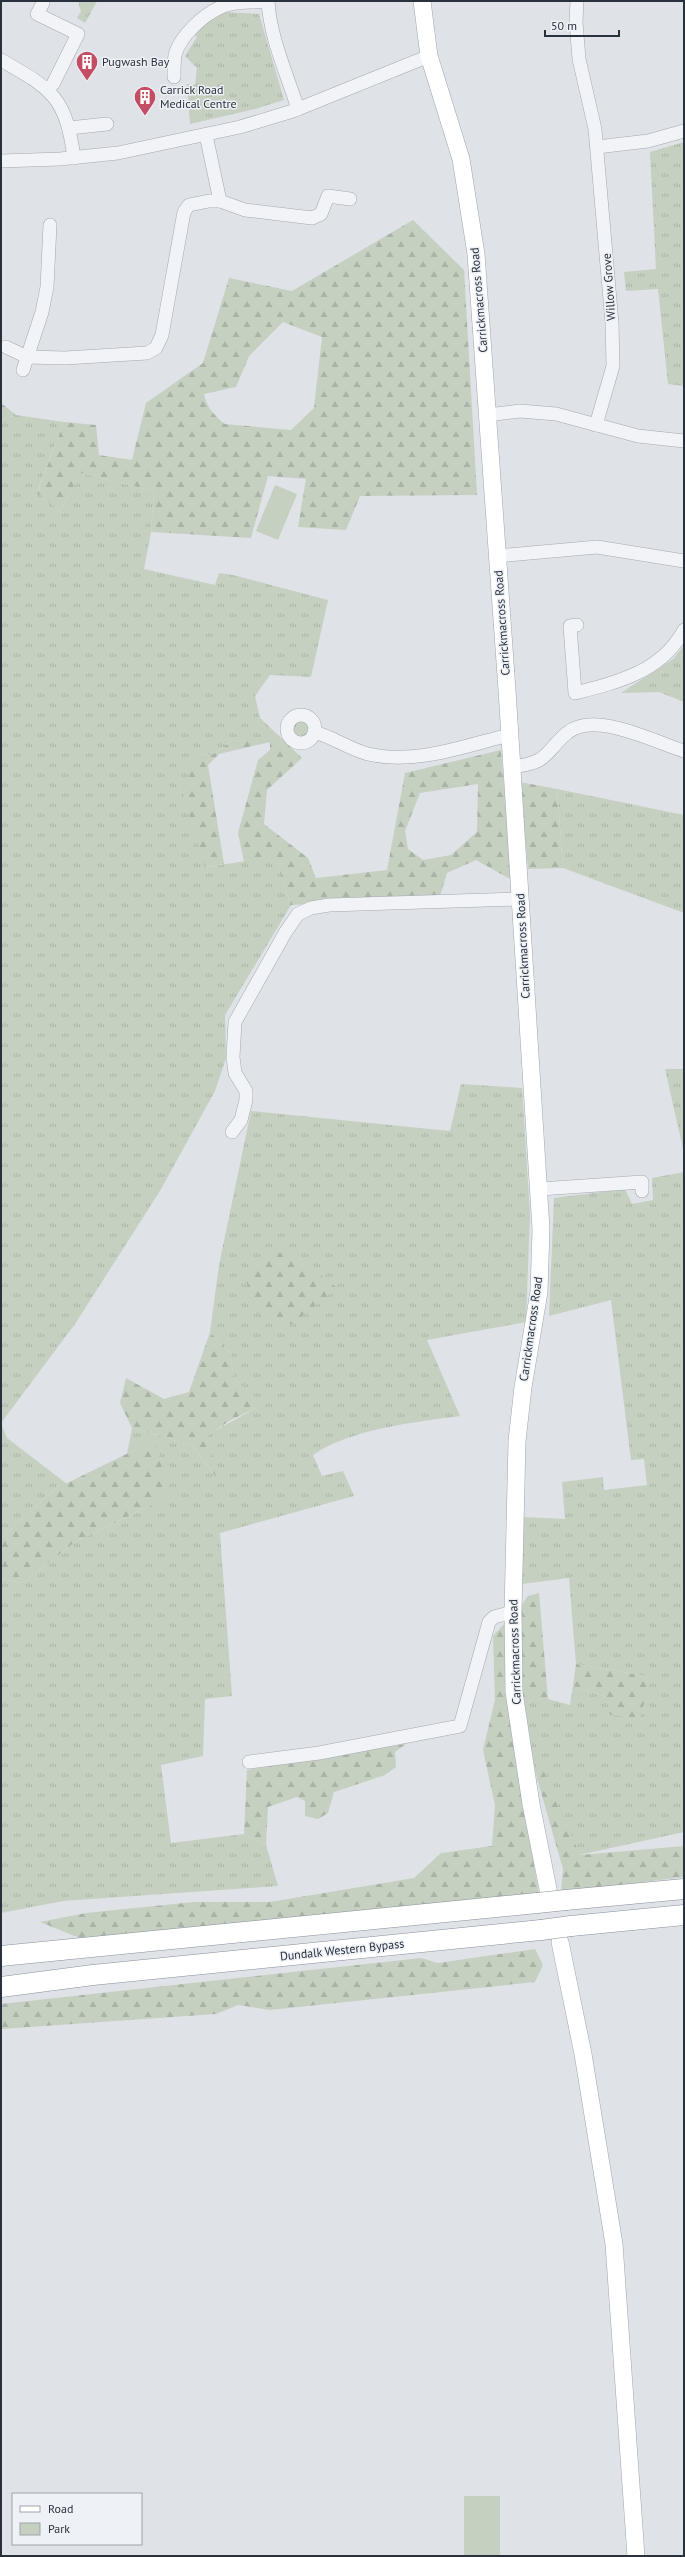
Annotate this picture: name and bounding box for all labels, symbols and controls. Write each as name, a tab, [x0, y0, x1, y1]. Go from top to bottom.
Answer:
scale bar	[545, 12, 619, 38]
text: 50 m	[551, 18, 577, 33]
building icon: Pugwash Bay	[74, 49, 100, 82]
place label: Pugwash Bay	[102, 54, 170, 69]
place label: Carrick Road Medical Centre	[160, 82, 237, 111]
building icon: Carrick Road Medical Centre	[132, 84, 158, 117]
street label: Carrickmacross Road	[466, 247, 491, 353]
street label: Willow Grove	[599, 253, 618, 321]
street label: Carrickmacross Road	[490, 570, 513, 676]
street label: Carrickmacross Road	[512, 893, 533, 999]
street label: Carrickmacross Road	[516, 1276, 545, 1382]
street label: Carrickmacross Road	[505, 1599, 524, 1705]
street label: Dundalk Western Bypass	[279, 1936, 405, 1963]
legend	[12, 2493, 142, 2545]
text: Road	[48, 2501, 73, 2516]
text: Park	[48, 2521, 70, 2536]

